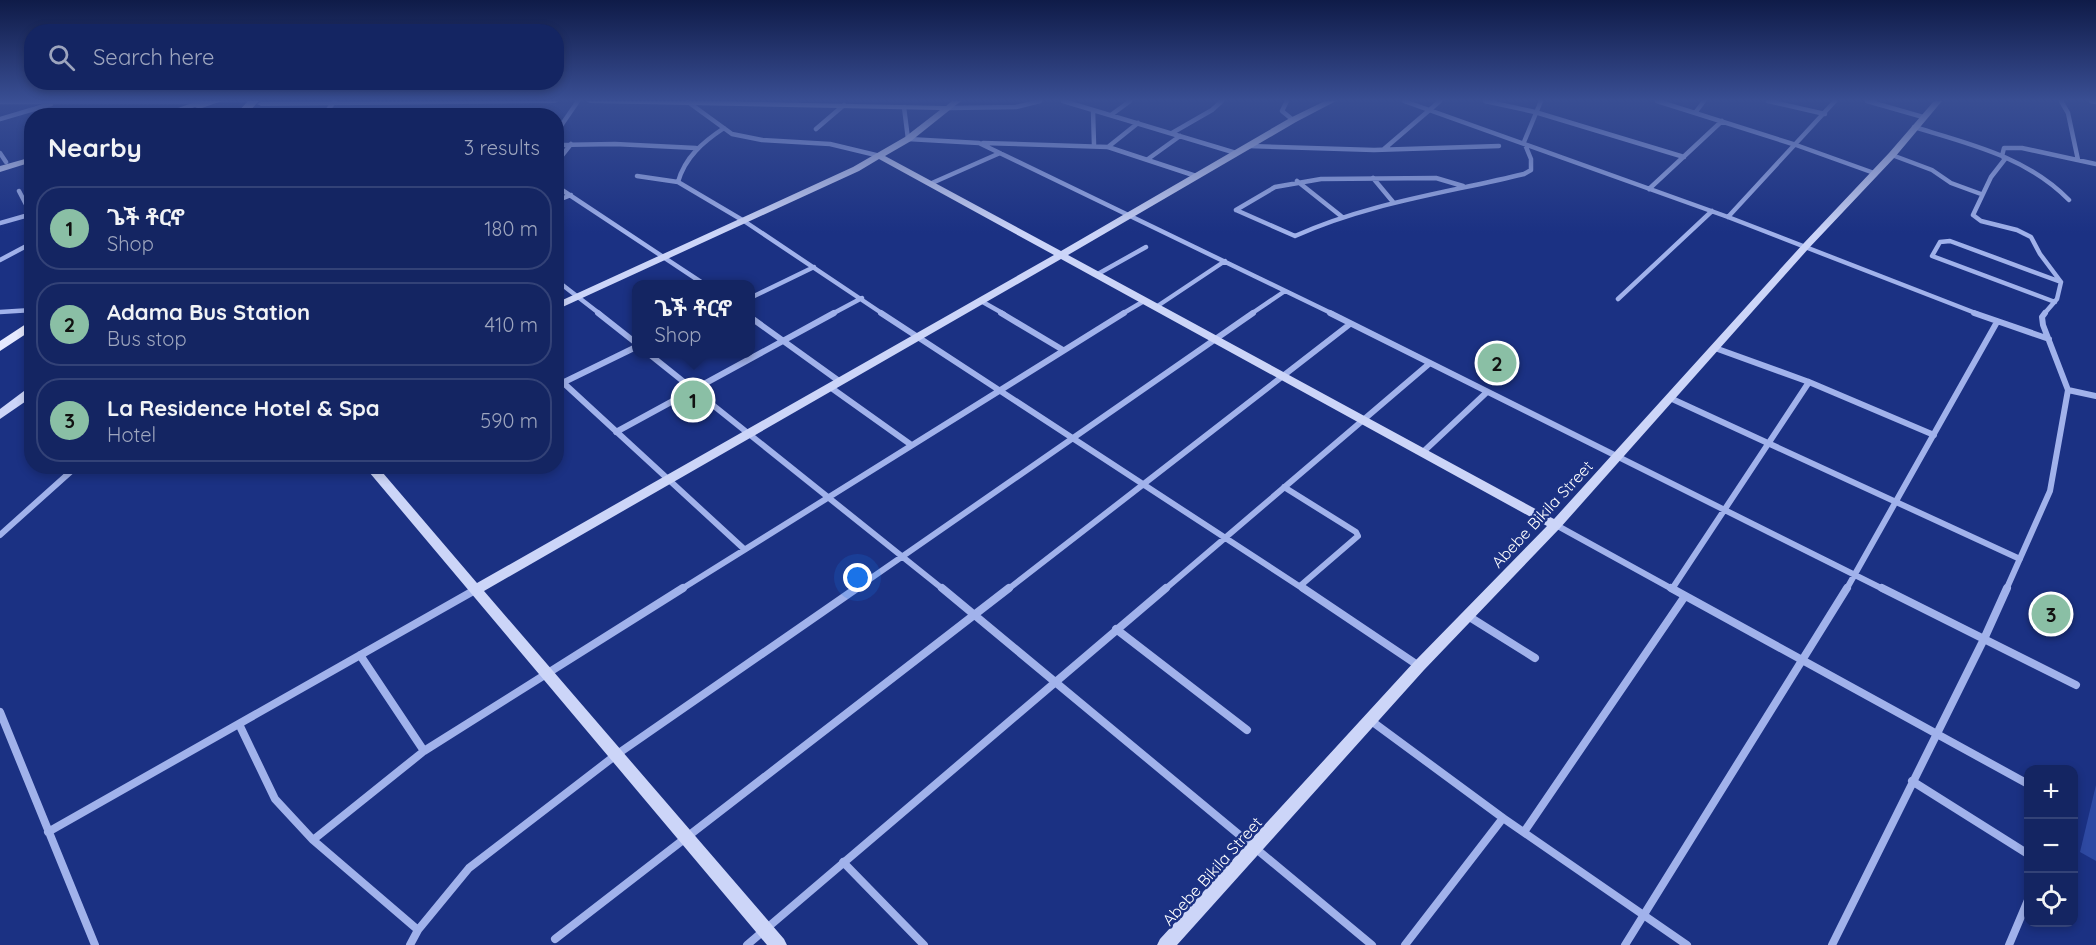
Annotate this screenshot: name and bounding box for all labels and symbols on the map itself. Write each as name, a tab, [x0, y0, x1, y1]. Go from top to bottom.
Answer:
pin: 2	[1478, 340, 1516, 386]
pin: 1	[674, 378, 712, 422]
street label: Abebe Bikila Street	[1487, 456, 1597, 572]
your location	[843, 563, 872, 592]
pin: 3	[2032, 592, 2070, 636]
street label: Abebe Bikila Street	[1158, 812, 1266, 930]

